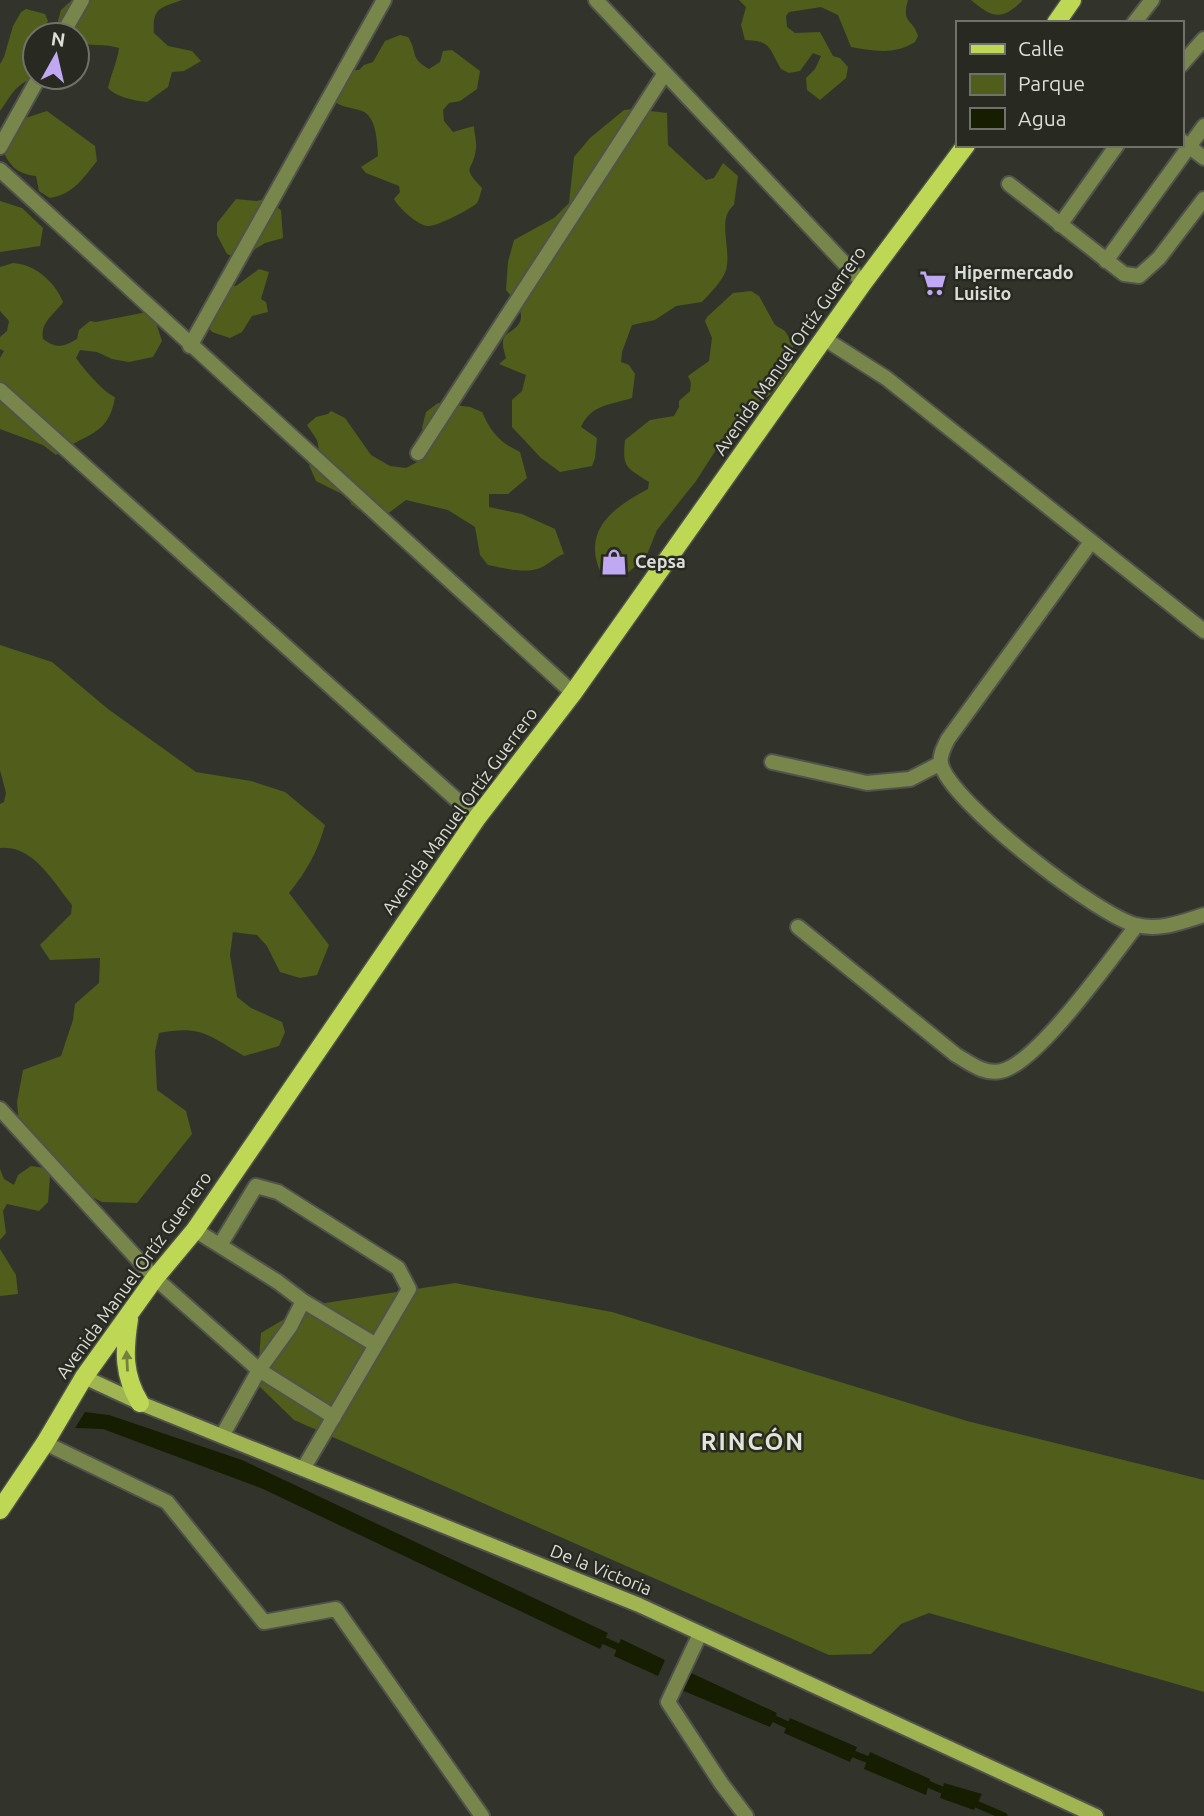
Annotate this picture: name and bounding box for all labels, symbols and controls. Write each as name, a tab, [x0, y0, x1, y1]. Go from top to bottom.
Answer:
north arrow	[21, 21, 91, 91]
legend	[956, 21, 1183, 147]
text: N	[50, 27, 67, 51]
text: Calle	[1018, 36, 1064, 60]
text: Parque	[1018, 71, 1085, 95]
text: Agua	[1018, 106, 1067, 130]
street label: Avenida Manuel Ortíz Guerrero	[709, 242, 869, 459]
place label: Hipermercado Luisito	[954, 262, 1074, 303]
supermarket icon: Hipermercado Luisito	[918, 268, 948, 298]
shop icon: Cepsa	[599, 547, 629, 577]
place label: Cepsa	[635, 551, 686, 571]
street label: Avenida Manuel Ortíz Guerrero	[377, 703, 541, 918]
street label: Avenida Manuel Ortíz Guerrero	[51, 1167, 215, 1382]
one-way arrow	[121, 1350, 132, 1372]
district label: RINCÓN	[701, 1427, 805, 1455]
street label: De la Victoria	[548, 1540, 655, 1599]

